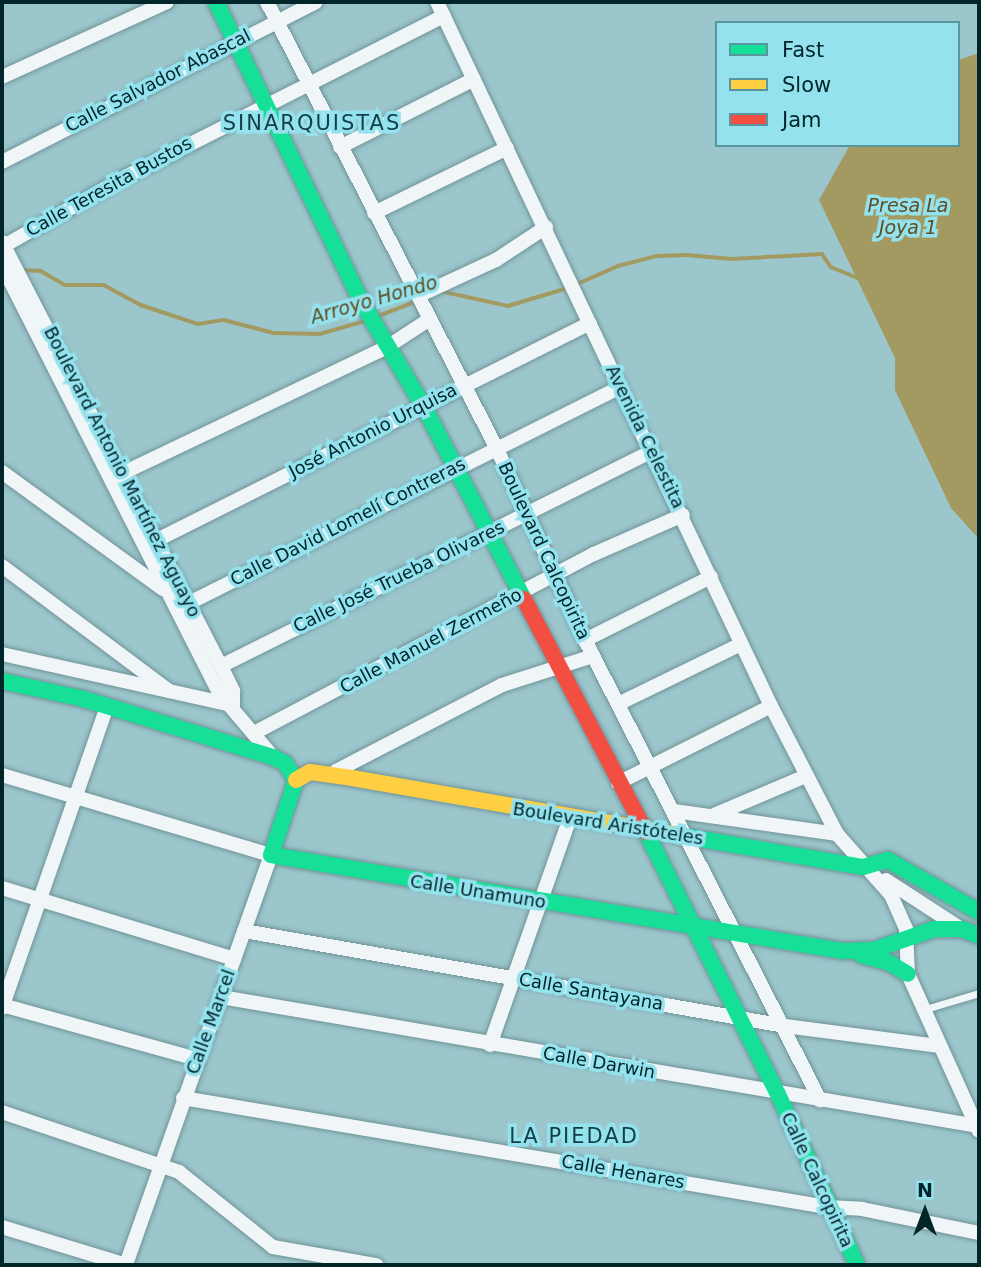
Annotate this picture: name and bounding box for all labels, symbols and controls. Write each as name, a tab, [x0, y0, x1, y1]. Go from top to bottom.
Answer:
legend	[715, 21, 960, 147]
street label: Calle Salvador Abascal	[62, 25, 254, 137]
text: Fast	[782, 38, 824, 62]
text: Slow	[782, 73, 831, 97]
text: Jam	[782, 108, 822, 132]
district label: SINARQUISTAS	[224, 110, 400, 136]
street label: Calle Teresita Bustos	[22, 132, 196, 242]
water label: Presa La Joya 1	[868, 195, 948, 239]
water label: Arroyo Hondo	[308, 271, 440, 329]
street label: Boulevard Antonio Martínez Aguayo	[39, 323, 205, 621]
street label: Avenida Celestita	[601, 362, 689, 512]
street label: José Antonio Urquisa	[285, 379, 461, 483]
street label: Calle David Lomelí Contreras	[227, 453, 469, 591]
street label: Boulevard Calcopirita	[493, 459, 595, 643]
street label: Calle José Trueba Olivares	[290, 516, 508, 638]
street label: Calle Manuel Zermeño	[336, 584, 526, 698]
street label: Boulevard Aristóteles	[511, 798, 705, 850]
street label: Calle Unamuno	[408, 871, 548, 913]
street label: Calle Marcel	[182, 967, 240, 1077]
street label: Calle Santayana	[517, 969, 665, 1015]
street label: Calle Darwin	[541, 1042, 657, 1084]
street label: Calle Calcopirita	[776, 1109, 858, 1251]
district label: LA PIEDAD	[510, 1123, 638, 1149]
street label: Calle Henares	[560, 1151, 686, 1193]
north arrow	[890, 1176, 960, 1246]
text: N	[917, 1179, 933, 1201]

